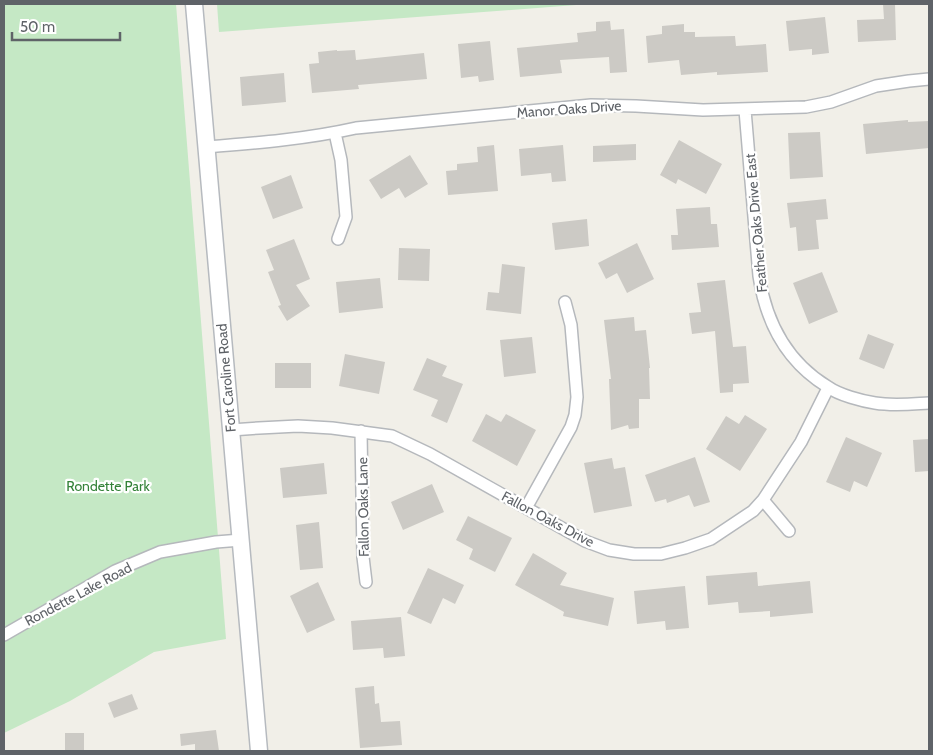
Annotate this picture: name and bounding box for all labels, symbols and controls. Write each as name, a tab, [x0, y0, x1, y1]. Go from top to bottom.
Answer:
scale bar	[12, 10, 120, 42]
text: 50 m	[20, 18, 55, 36]
street label: Manor Oaks Drive	[516, 96, 622, 122]
street label: Feather Oaks Drive East	[741, 152, 771, 293]
street label: Fort Caroline Road	[212, 323, 240, 433]
street label: Fallon Oaks Lane	[353, 457, 373, 557]
park label: Rondette Park	[66, 477, 151, 495]
street label: Fallon Oaks Drive	[499, 487, 597, 551]
street label: Rondette Lake Road	[21, 558, 135, 630]

